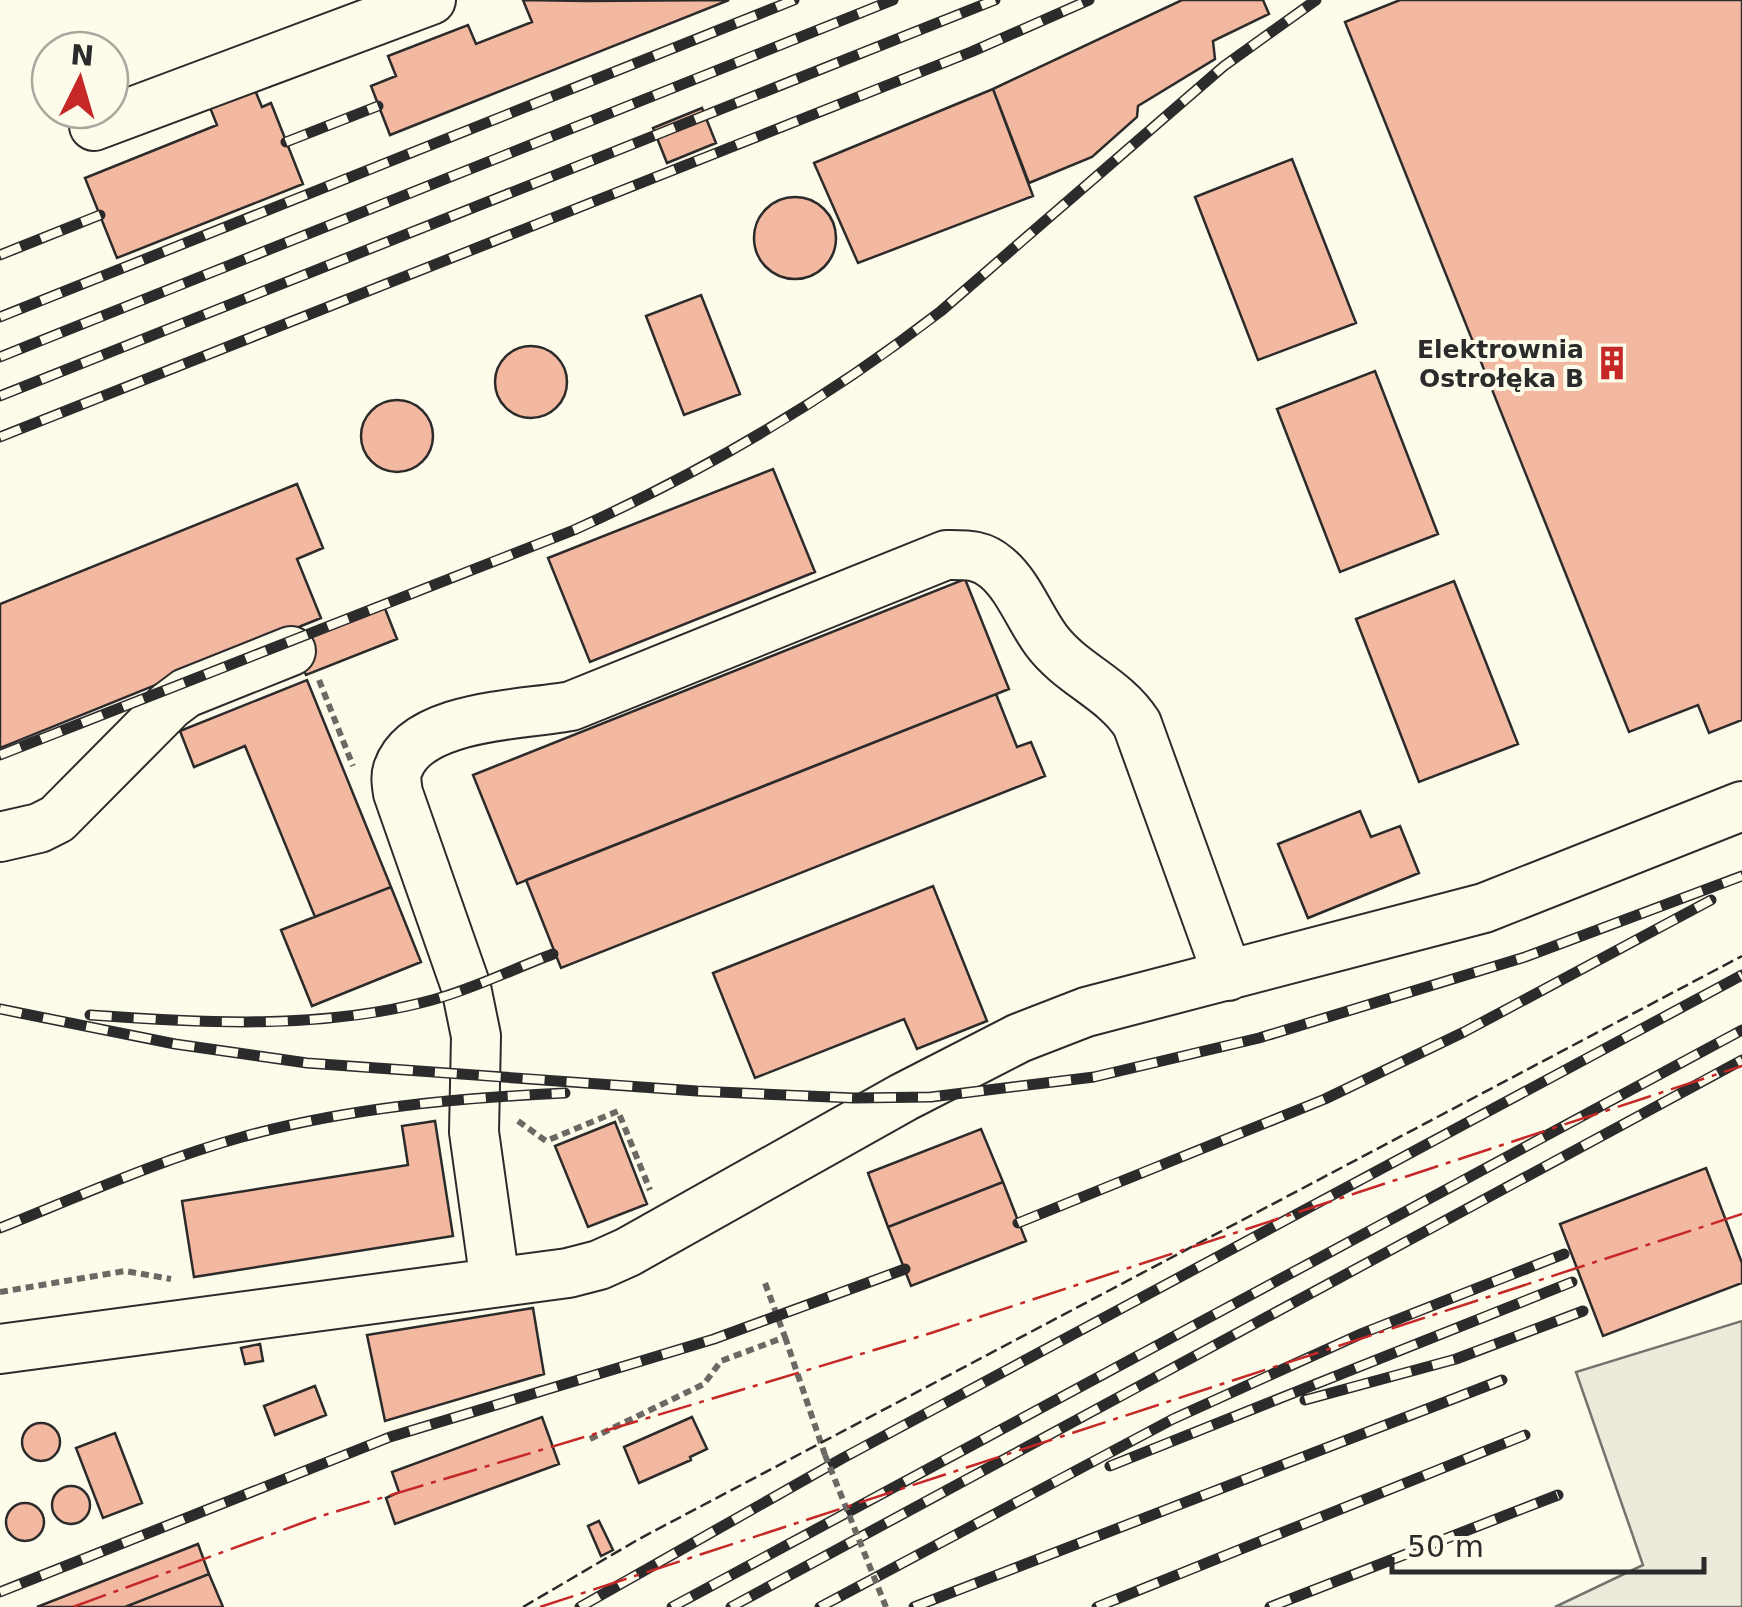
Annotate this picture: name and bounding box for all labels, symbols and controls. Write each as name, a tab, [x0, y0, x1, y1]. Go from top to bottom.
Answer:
north arrow	[30, 30, 130, 130]
text: N	[69, 38, 95, 73]
place label: Elektrownia Ostrołęka B	[1417, 335, 1584, 393]
building icon: Elektrownia Ostrołęka B	[1593, 344, 1631, 382]
scale bar	[1392, 1512, 1704, 1574]
text: 50 m	[1407, 1529, 1484, 1564]

